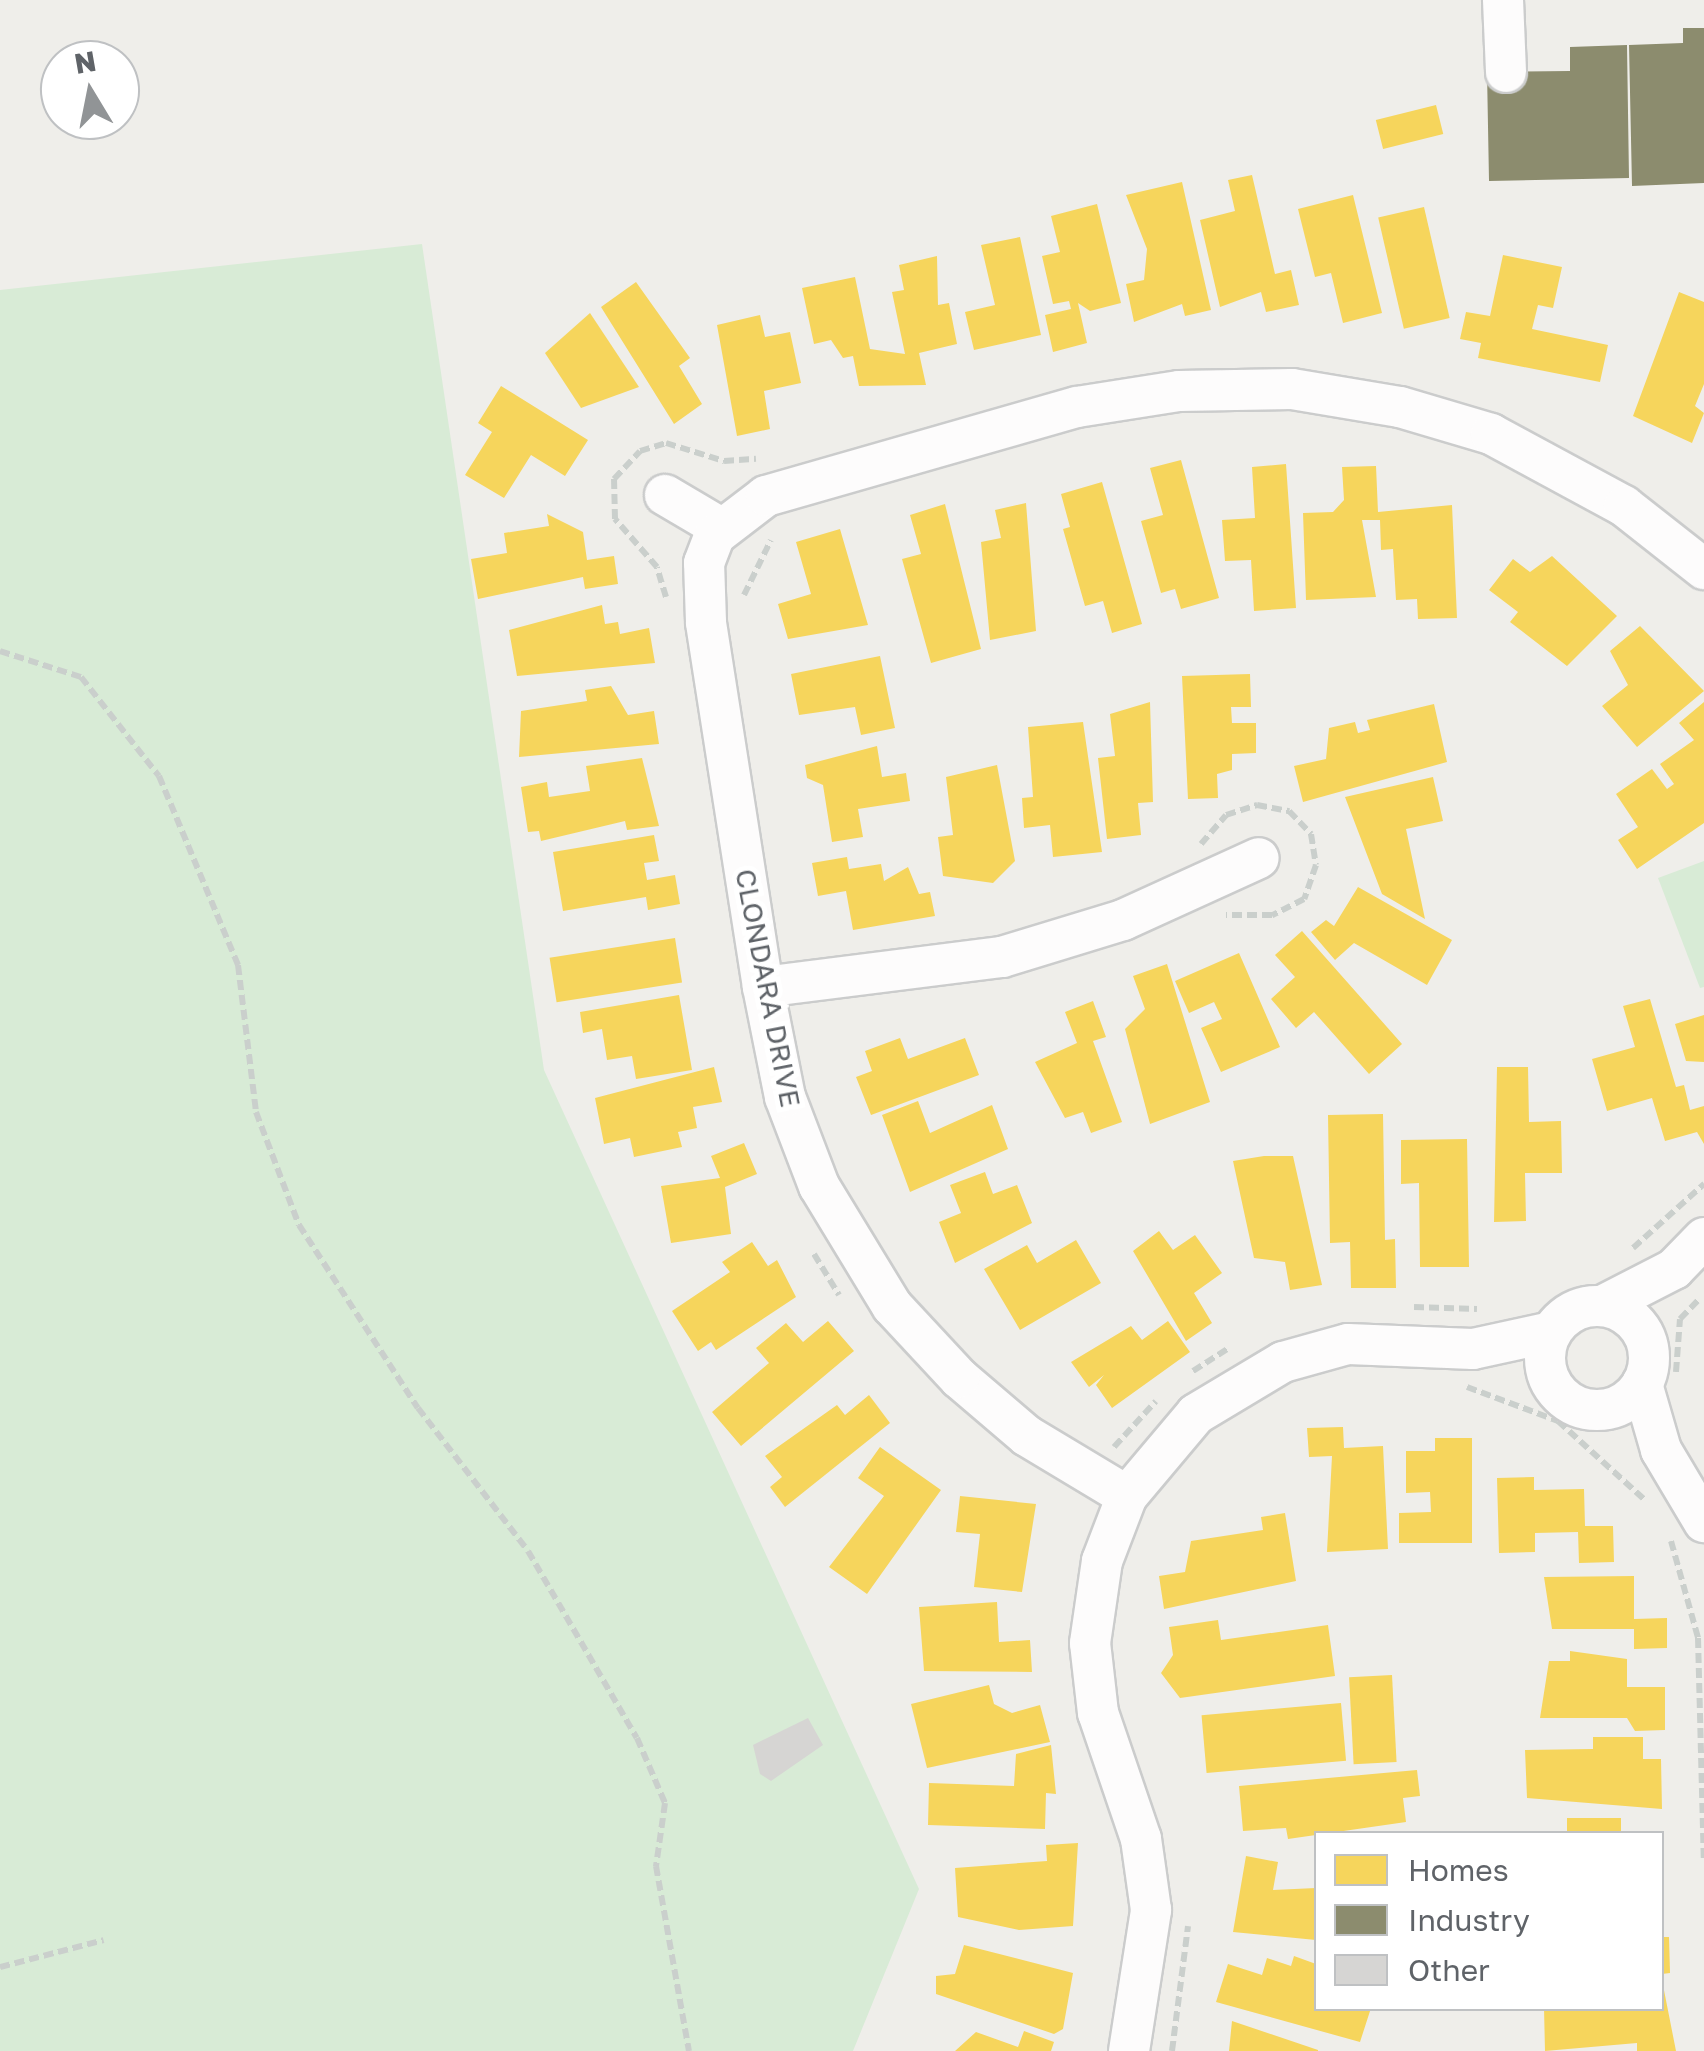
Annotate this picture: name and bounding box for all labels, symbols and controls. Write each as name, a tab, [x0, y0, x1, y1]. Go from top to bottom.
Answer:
north arrow	[40, 40, 140, 140]
text: N	[72, 44, 98, 80]
street label: CLONDARA DRIVE	[728, 866, 808, 1110]
legend	[1314, 1831, 1664, 2011]
text: Homes	[1408, 1852, 1509, 1888]
text: Industry	[1408, 1902, 1530, 1938]
text: Other	[1408, 1952, 1490, 1988]

